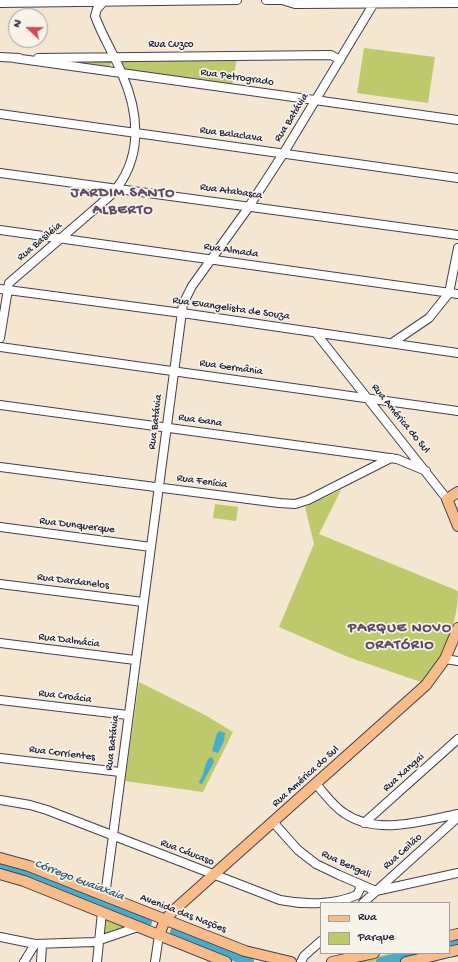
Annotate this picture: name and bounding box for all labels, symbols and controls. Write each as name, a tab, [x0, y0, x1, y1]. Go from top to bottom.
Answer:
north arrow	[8, 8, 48, 48]
text: N	[11, 18, 25, 29]
street label: Rua Cuzco	[148, 38, 194, 52]
street label: Rua Petrogrado	[199, 66, 275, 90]
street label: Rua Batávia	[272, 91, 312, 145]
street label: Rua Balaclava	[199, 124, 263, 146]
street label: Rua Atabasca	[199, 181, 263, 203]
district label: JARDIM SANTO ALBERTO	[71, 185, 175, 220]
street label: Rua Basiléia	[15, 219, 65, 265]
street label: Rua Almada	[203, 241, 259, 261]
street label: Rua Evangelista de Souza	[171, 294, 291, 324]
street label: Rua Germânia	[199, 357, 263, 379]
street label: Rua América do Sul	[368, 382, 432, 456]
street label: Rua Batávia	[146, 394, 166, 450]
street label: Rua Gana	[177, 411, 223, 431]
street label: Rua Fenícia	[176, 472, 228, 492]
street label: Rua Dunquerque	[39, 515, 115, 537]
street label: Rua Dardanelos	[36, 571, 110, 593]
district label: PARQUE NOVO ORATÓRIO	[348, 620, 452, 655]
street label: Rua Dalmácia	[38, 631, 100, 651]
street label: Rua Croácia	[38, 687, 92, 707]
street label: Rua Batávia	[103, 715, 123, 771]
street label: Rua Corrientes	[28, 743, 96, 765]
street label: Rua América do Sul	[270, 743, 342, 811]
street label: Rua Xangai	[380, 751, 428, 795]
street label: Rua Ceilão	[381, 831, 425, 873]
street label: Rua Cáucaso	[158, 837, 216, 869]
street label: Rua Bengali	[319, 848, 373, 882]
water label: Córrego Guaiaxaia	[32, 857, 126, 905]
street label: Avenida das Nações	[138, 891, 228, 937]
legend	[320, 902, 450, 954]
text: Rua	[358, 911, 377, 925]
text: Parque	[358, 931, 395, 945]

